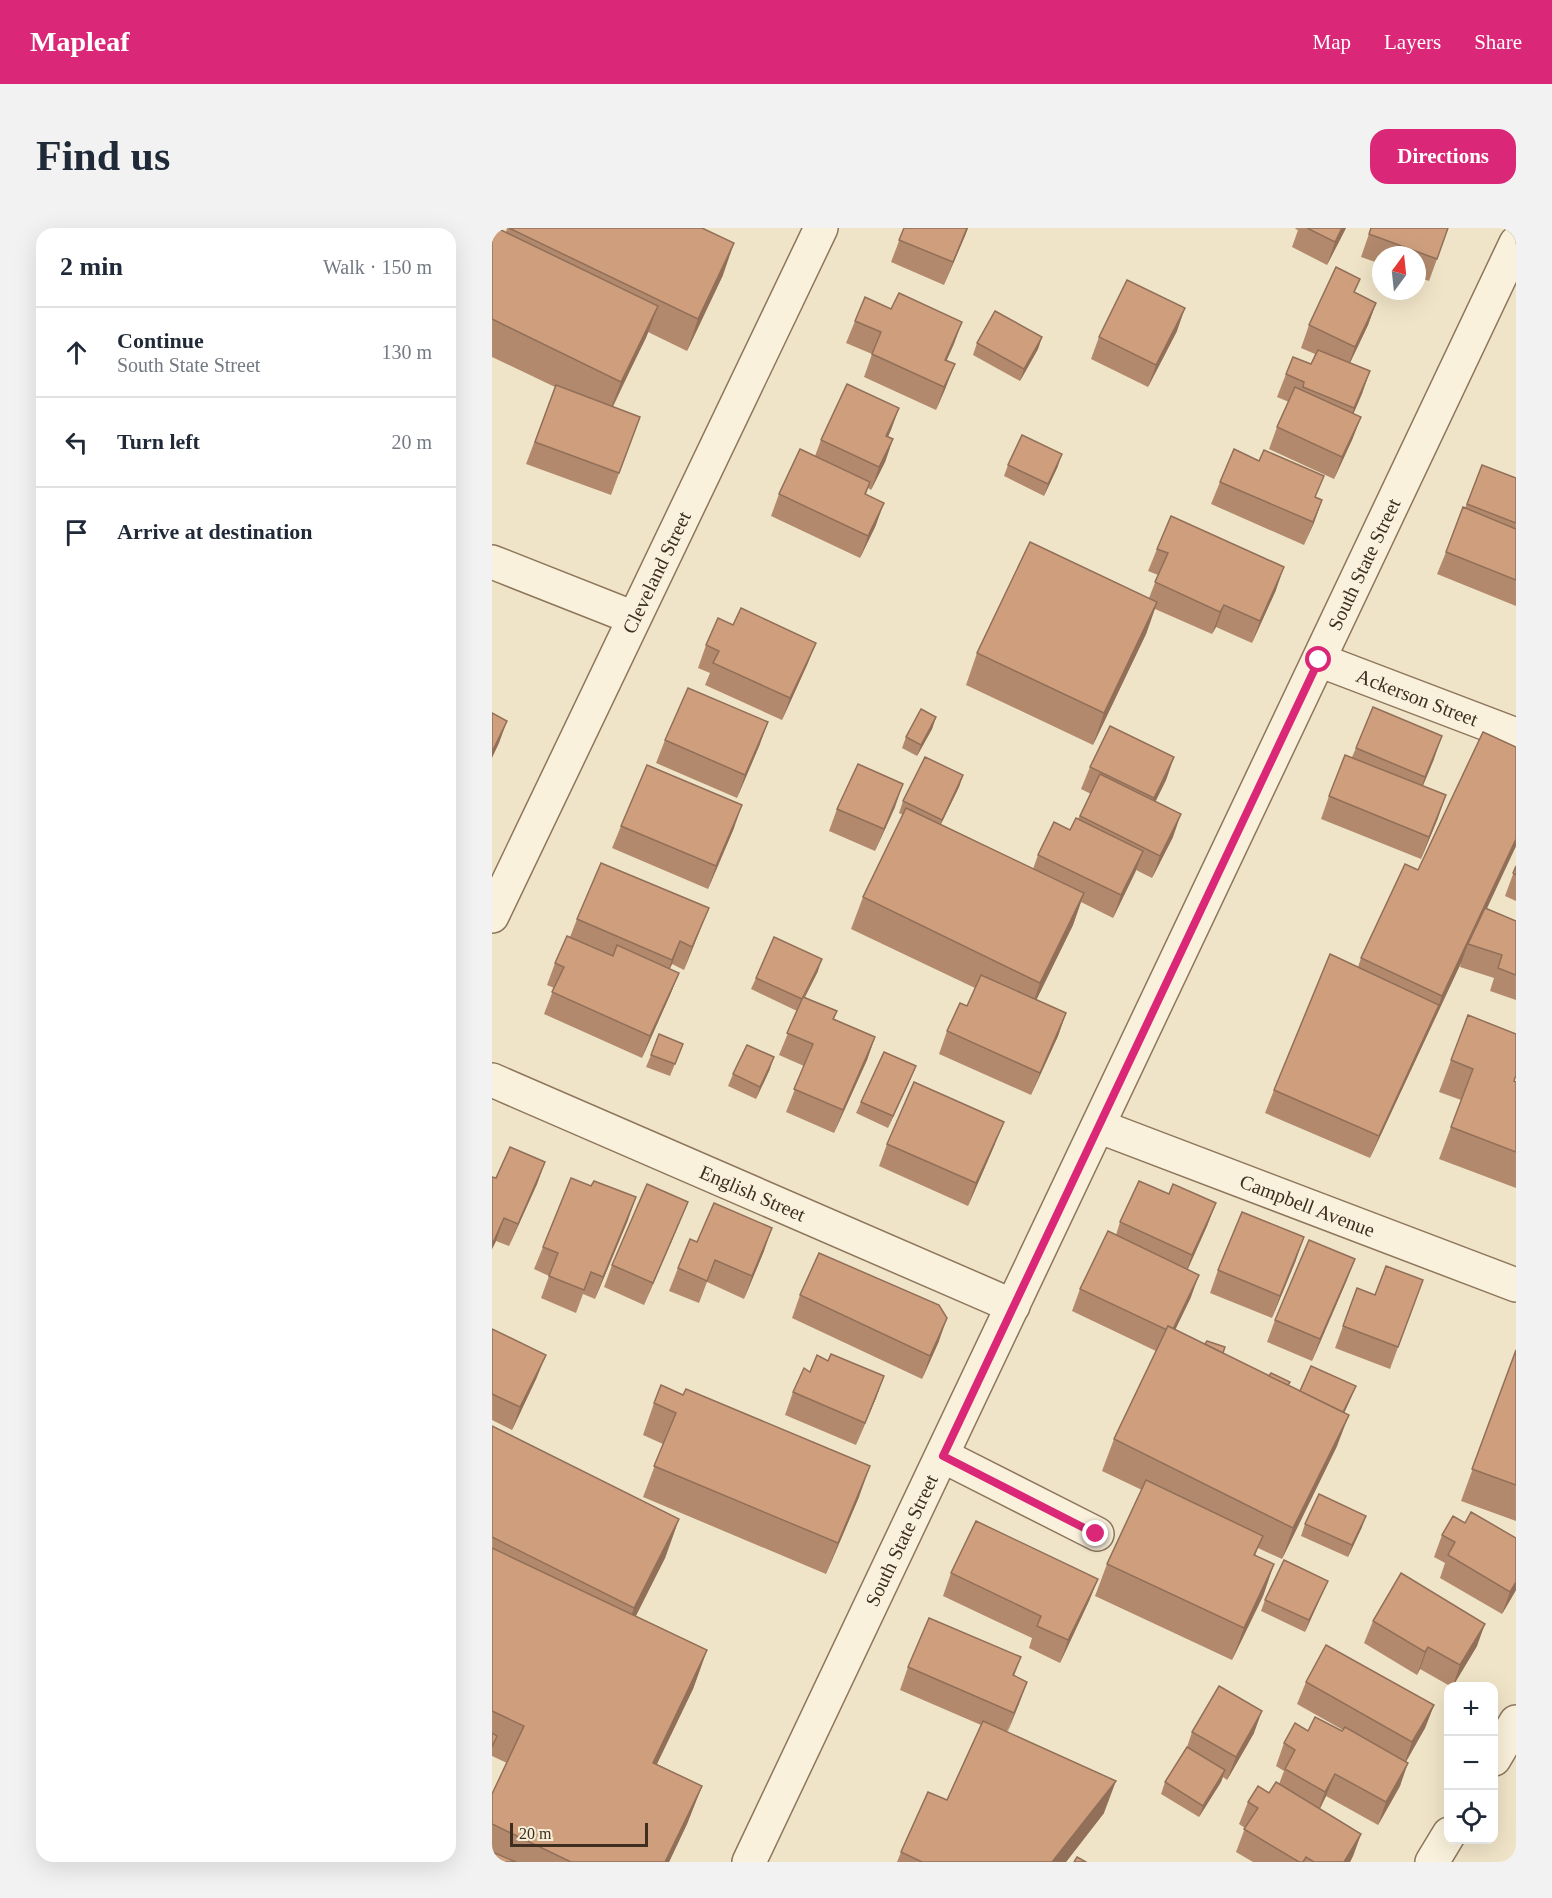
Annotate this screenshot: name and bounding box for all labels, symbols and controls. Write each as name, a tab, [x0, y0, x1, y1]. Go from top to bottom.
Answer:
text: Mapleaf	[30, 26, 130, 57]
text: Map	[1313, 30, 1351, 54]
text: Layers	[1384, 30, 1441, 54]
text: Share	[1474, 30, 1522, 54]
button: Directions	[1370, 129, 1516, 184]
text: Find us	[36, 133, 170, 179]
north arrow	[1372, 246, 1426, 300]
text: 2 min	[60, 252, 123, 281]
text: Walk · 150 m	[323, 256, 432, 278]
text: Continue	[117, 328, 204, 353]
icon: ahead	[60, 336, 93, 369]
text: 130 m	[381, 341, 432, 363]
text: South State Street	[117, 354, 260, 376]
icon: left	[60, 426, 93, 459]
text: Turn left	[117, 429, 200, 454]
text: 20 m	[391, 431, 432, 453]
street label: South State Street	[1323, 494, 1405, 634]
street label: Cleveland Street	[618, 507, 695, 637]
icon: arrive	[60, 516, 93, 549]
text: Arrive at destination	[117, 519, 313, 544]
route start	[1305, 646, 1331, 672]
street label: Ackerson Street	[1353, 664, 1481, 731]
street label: English Street	[696, 1160, 809, 1226]
street label: Campbell Avenue	[1237, 1170, 1378, 1241]
street label: South State Street	[861, 1470, 942, 1610]
route end	[1082, 1520, 1108, 1546]
map controls	[1444, 1682, 1498, 1844]
button: +	[1444, 1682, 1498, 1736]
button: −	[1444, 1736, 1498, 1790]
button: locate	[1444, 1790, 1498, 1844]
scale bar	[510, 1820, 648, 1848]
text: 20 m	[519, 1825, 551, 1842]

